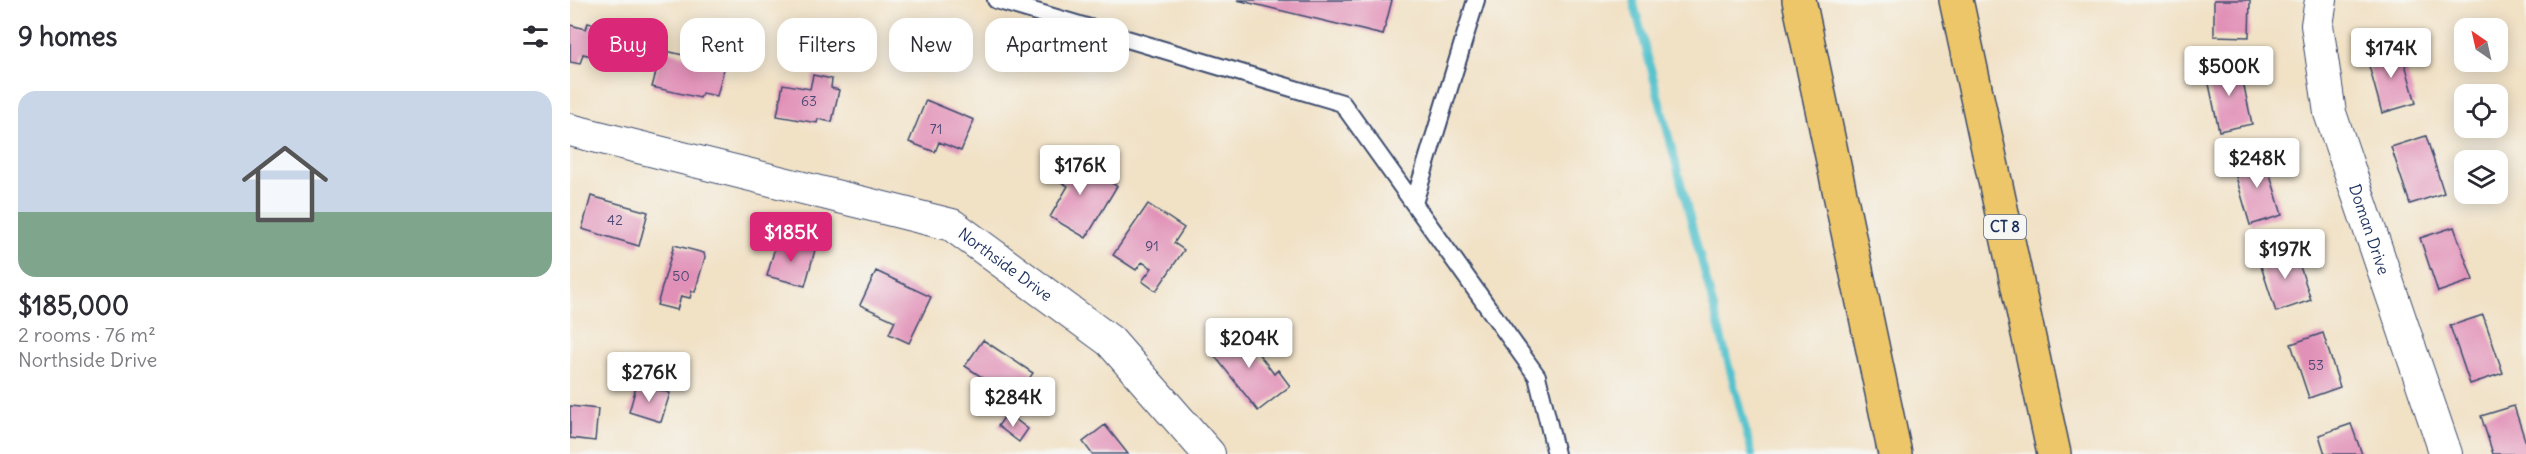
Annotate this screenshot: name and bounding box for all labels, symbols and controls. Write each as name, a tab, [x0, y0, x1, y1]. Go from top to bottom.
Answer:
chip: Buy	[588, 18, 668, 72]
chip: Rent	[680, 18, 765, 72]
chip: Filters	[777, 18, 877, 72]
chip: New	[889, 18, 973, 72]
chip: Apartment	[985, 18, 1129, 72]
north arrow	[2454, 18, 2508, 72]
map controls	[2454, 18, 2508, 204]
text: 9 homes	[18, 20, 117, 53]
icon: filters	[519, 20, 552, 53]
pin: $174K	[2349, 28, 2433, 79]
text: $174K	[2365, 35, 2417, 60]
pin: $500K	[2187, 46, 2271, 97]
text: $500K	[2198, 53, 2260, 78]
button: locate	[2454, 84, 2508, 138]
house number: 63	[801, 92, 817, 110]
house number: 71	[930, 120, 942, 138]
icon: home	[231, 130, 339, 238]
pin: $248K	[2215, 138, 2299, 189]
pin: $176K	[1038, 145, 1122, 196]
text: $248K	[2228, 145, 2286, 170]
button: layers	[2454, 150, 2508, 204]
text: $176K	[1054, 152, 1106, 177]
street label: Doman Drive	[2345, 181, 2394, 277]
house number: 42	[607, 211, 623, 229]
pin: $185K	[749, 212, 833, 263]
road number: CT 8	[1984, 215, 2026, 239]
text: $185K	[764, 219, 818, 244]
street label: Northside Drive	[955, 223, 1056, 305]
pin: $197K	[2243, 229, 2327, 280]
text: $197K	[2259, 236, 2311, 261]
house number: 91	[1145, 237, 1159, 255]
house number: 50	[672, 267, 690, 285]
text: $185,000	[18, 289, 129, 322]
pin: $204K	[1207, 318, 1291, 369]
text: 2 rooms · 76 m²	[18, 322, 156, 347]
text: $204K	[1219, 325, 1279, 350]
text: Northside Drive	[18, 347, 157, 372]
pin: $276K	[607, 352, 691, 403]
house number: 53	[2308, 356, 2324, 374]
text: $276K	[621, 359, 677, 384]
pin: $284K	[971, 377, 1055, 428]
text: $284K	[984, 384, 1042, 409]

